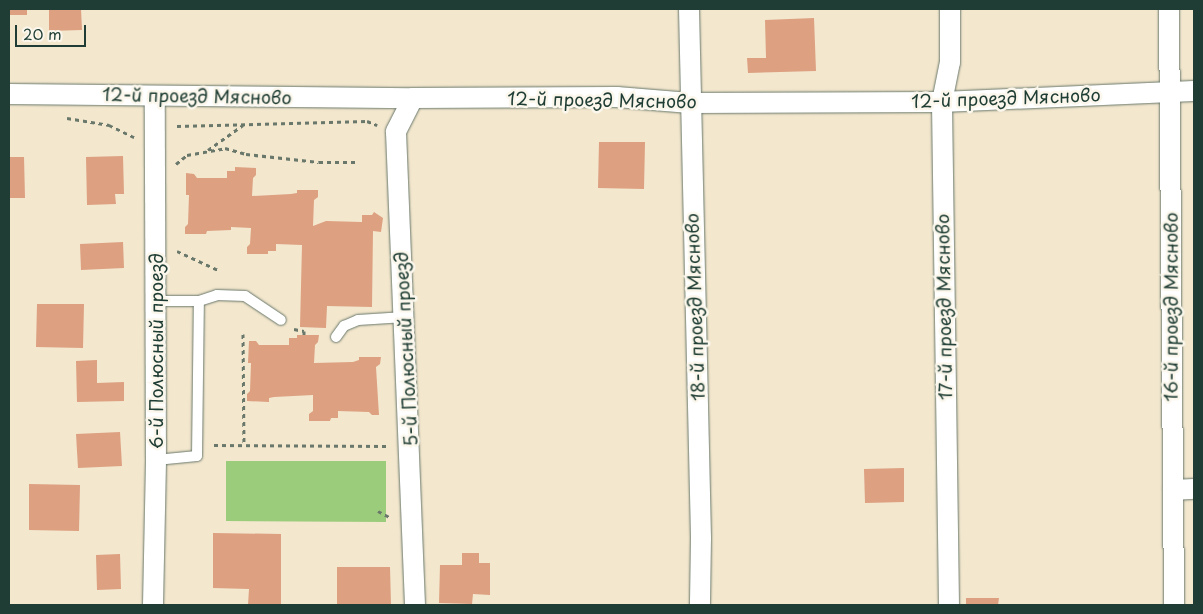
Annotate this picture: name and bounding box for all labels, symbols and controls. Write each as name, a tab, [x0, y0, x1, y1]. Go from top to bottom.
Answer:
scale bar	[18, 15, 89, 47]
text: 20 m	[23, 22, 62, 45]
street label: 12-й проезд Мясново	[102, 84, 292, 108]
street label: 12-й проезд Мясново	[910, 84, 1102, 112]
street label: 12-й проезд Мясново	[507, 88, 697, 112]
street label: 18-й проезд Мясново	[681, 212, 709, 402]
street label: 16-й проезд Мясново	[1160, 212, 1182, 402]
street label: 17-й проезд Мясново	[932, 213, 956, 401]
street label: 5-й Полюсный проезд	[390, 251, 422, 447]
street label: 6-й Полюсный проезд	[145, 253, 167, 449]

